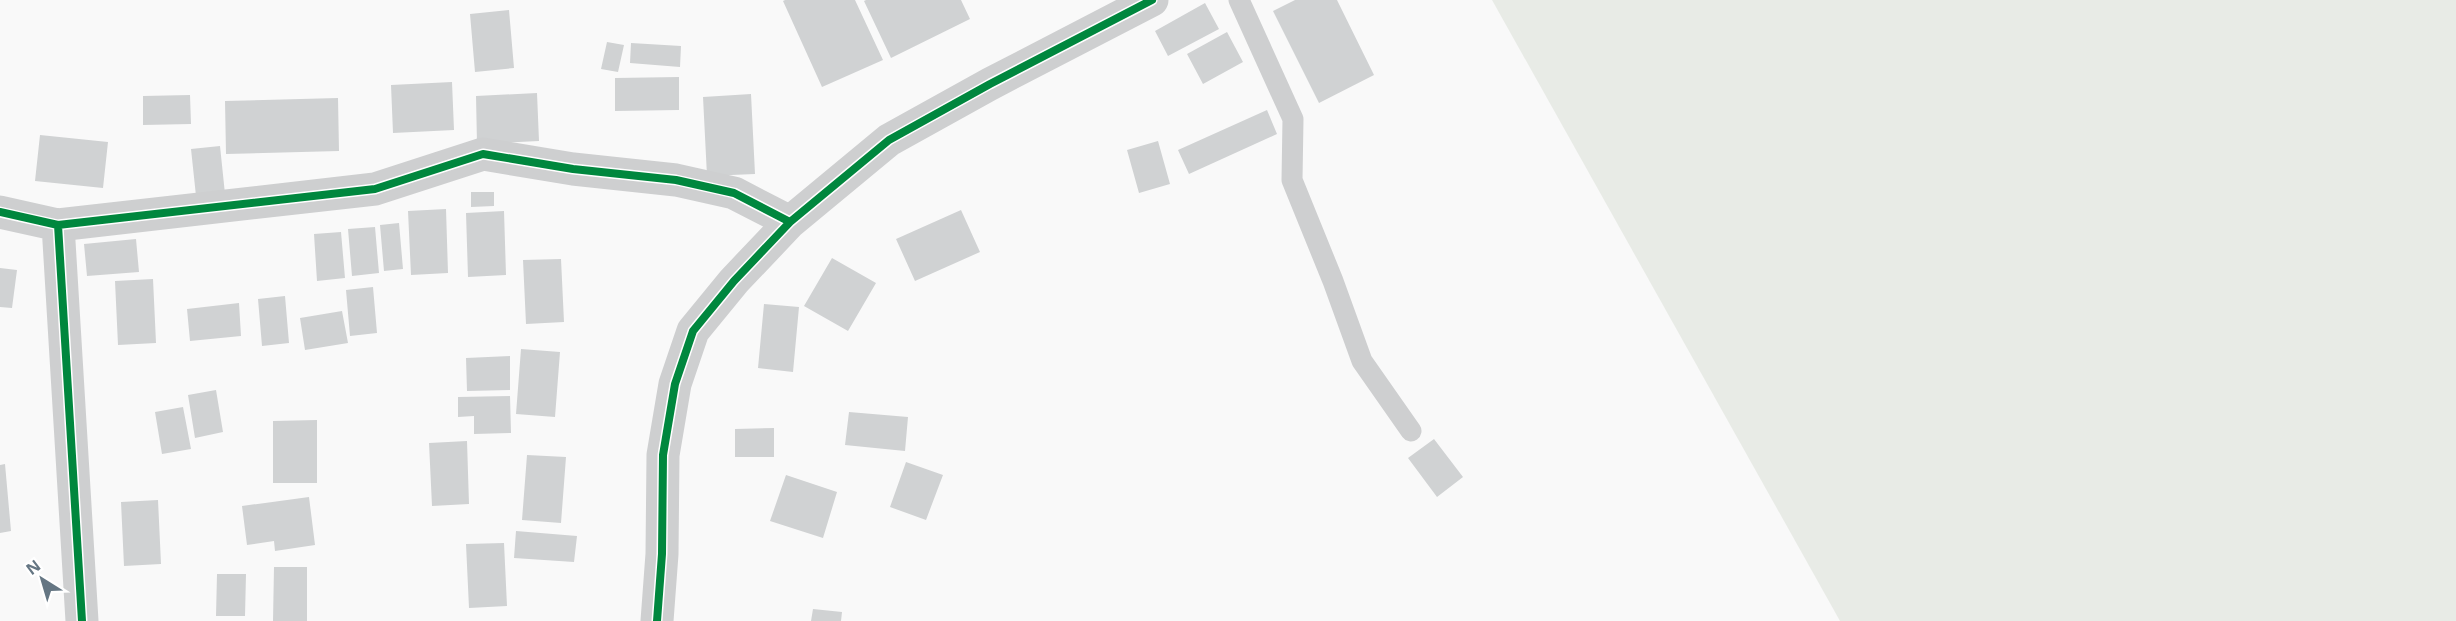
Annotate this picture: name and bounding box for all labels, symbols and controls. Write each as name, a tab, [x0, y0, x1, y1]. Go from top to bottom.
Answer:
north arrow	[12, 549, 72, 609]
text: N	[21, 554, 45, 580]

